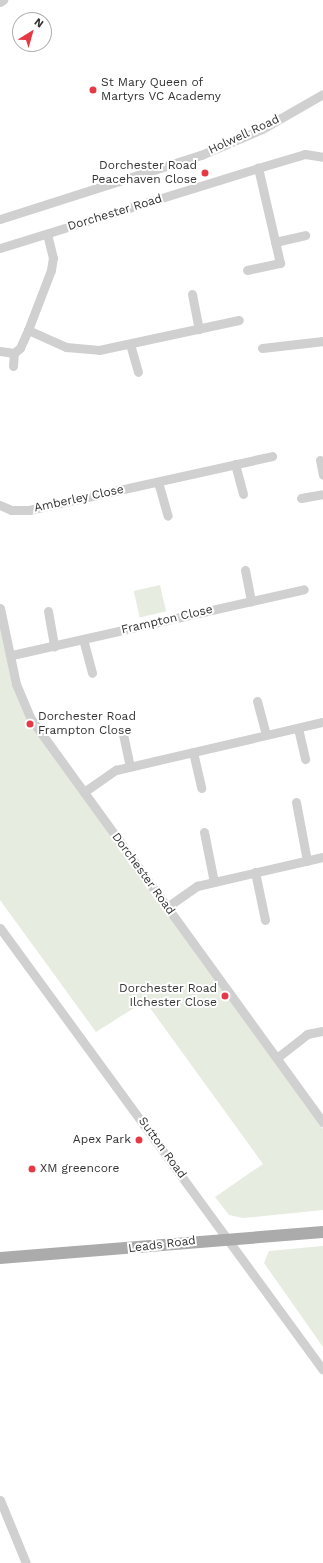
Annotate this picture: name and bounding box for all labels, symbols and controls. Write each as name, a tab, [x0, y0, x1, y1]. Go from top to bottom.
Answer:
north arrow	[12, 12, 52, 52]
text: N	[32, 15, 46, 30]
place label: St Mary Queen of Martyrs VC Academy	[101, 76, 222, 104]
marker: St Mary Queen of Martyrs VC Academy	[88, 85, 98, 95]
street label: Holwell Road	[206, 112, 282, 158]
place label: Dorchester Road Peacehaven Close	[91, 159, 197, 187]
marker: Dorchester Road Peacehaven Close	[200, 168, 210, 178]
street label: Dorchester Road	[66, 192, 164, 234]
street label: Amberley Close	[33, 482, 125, 516]
street label: Frampton Close	[120, 602, 214, 638]
place label: Dorchester Road Frampton Close	[38, 710, 136, 738]
marker: Dorchester Road Frampton Close	[25, 719, 35, 729]
street label: Dorchester Road	[108, 830, 178, 918]
place label: Dorchester Road Ilchester Close	[119, 982, 217, 1010]
marker: Dorchester Road Ilchester Close	[220, 991, 230, 1001]
street label: Sutton Road	[135, 1115, 189, 1181]
place label: Apex Park	[73, 1133, 131, 1147]
marker: Apex Park	[134, 1135, 144, 1145]
place label: XM greencore	[40, 1162, 119, 1176]
marker: XM greencore	[27, 1164, 37, 1174]
street label: Leads Road	[127, 1234, 197, 1256]

